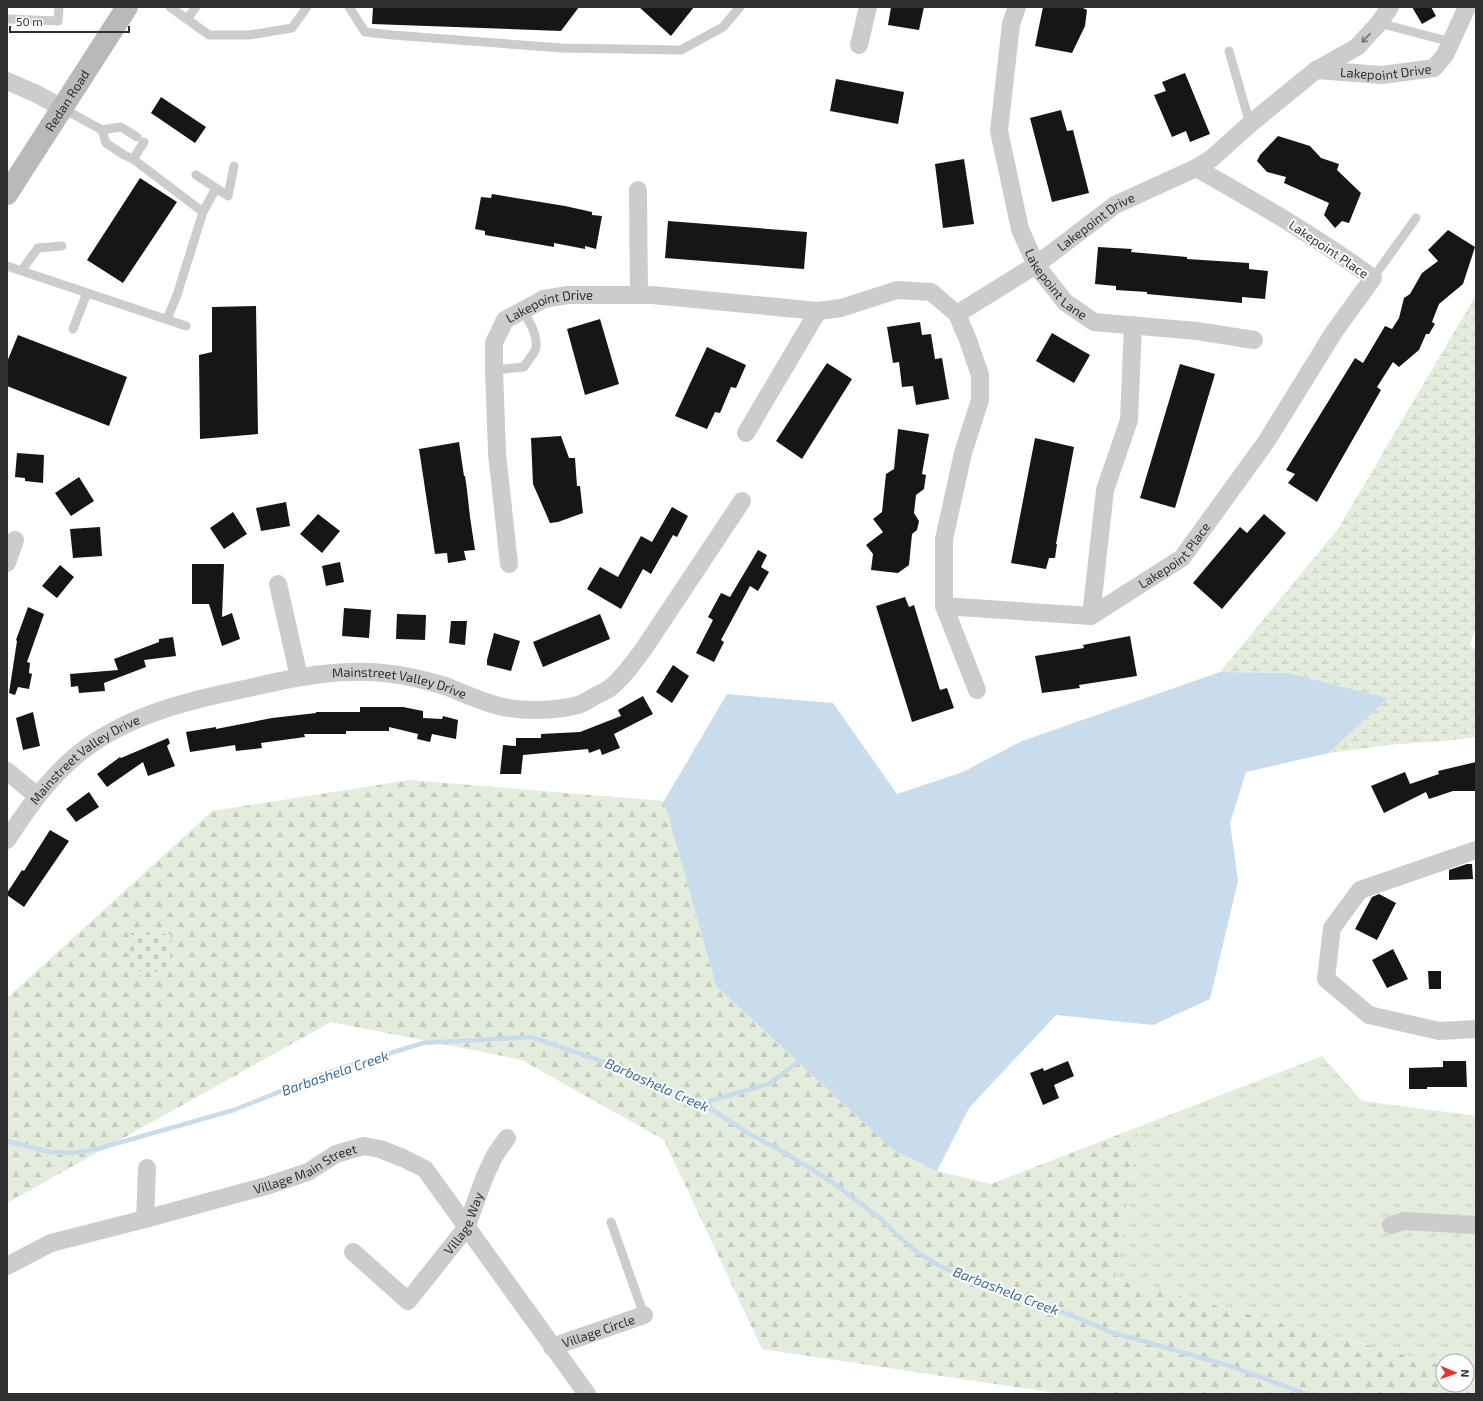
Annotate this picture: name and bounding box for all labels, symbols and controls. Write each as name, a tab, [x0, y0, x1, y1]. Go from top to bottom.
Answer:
scale bar	[10, 8, 129, 34]
text: 50 m	[16, 14, 43, 28]
one-way arrow	[1361, 33, 1371, 43]
street label: Lakepoint Drive	[1339, 60, 1432, 83]
street label: Redan Road	[41, 67, 93, 134]
street label: Lakepoint Drive	[1054, 189, 1137, 254]
street label: Lakepoint Place	[1286, 216, 1372, 282]
street label: Lakepoint Lane	[1022, 246, 1090, 323]
street label: Lakepoint Drive	[503, 287, 593, 326]
street label: Lakepoint Place	[1135, 519, 1213, 592]
street label: Mainstreet Valley Drive	[331, 664, 469, 702]
street label: Mainstreet Valley Drive	[26, 711, 142, 808]
water label: Barbashela Creek	[279, 1046, 391, 1099]
water label: Barbashela Creek	[603, 1054, 712, 1115]
street label: Village Main Street	[251, 1140, 359, 1197]
street label: Village Way	[440, 1190, 486, 1258]
water label: Barbashela Creek	[951, 1263, 1061, 1319]
street label: Village Circle	[560, 1311, 637, 1351]
north arrow	[1435, 1353, 1475, 1393]
text: N	[1459, 1369, 1472, 1378]

